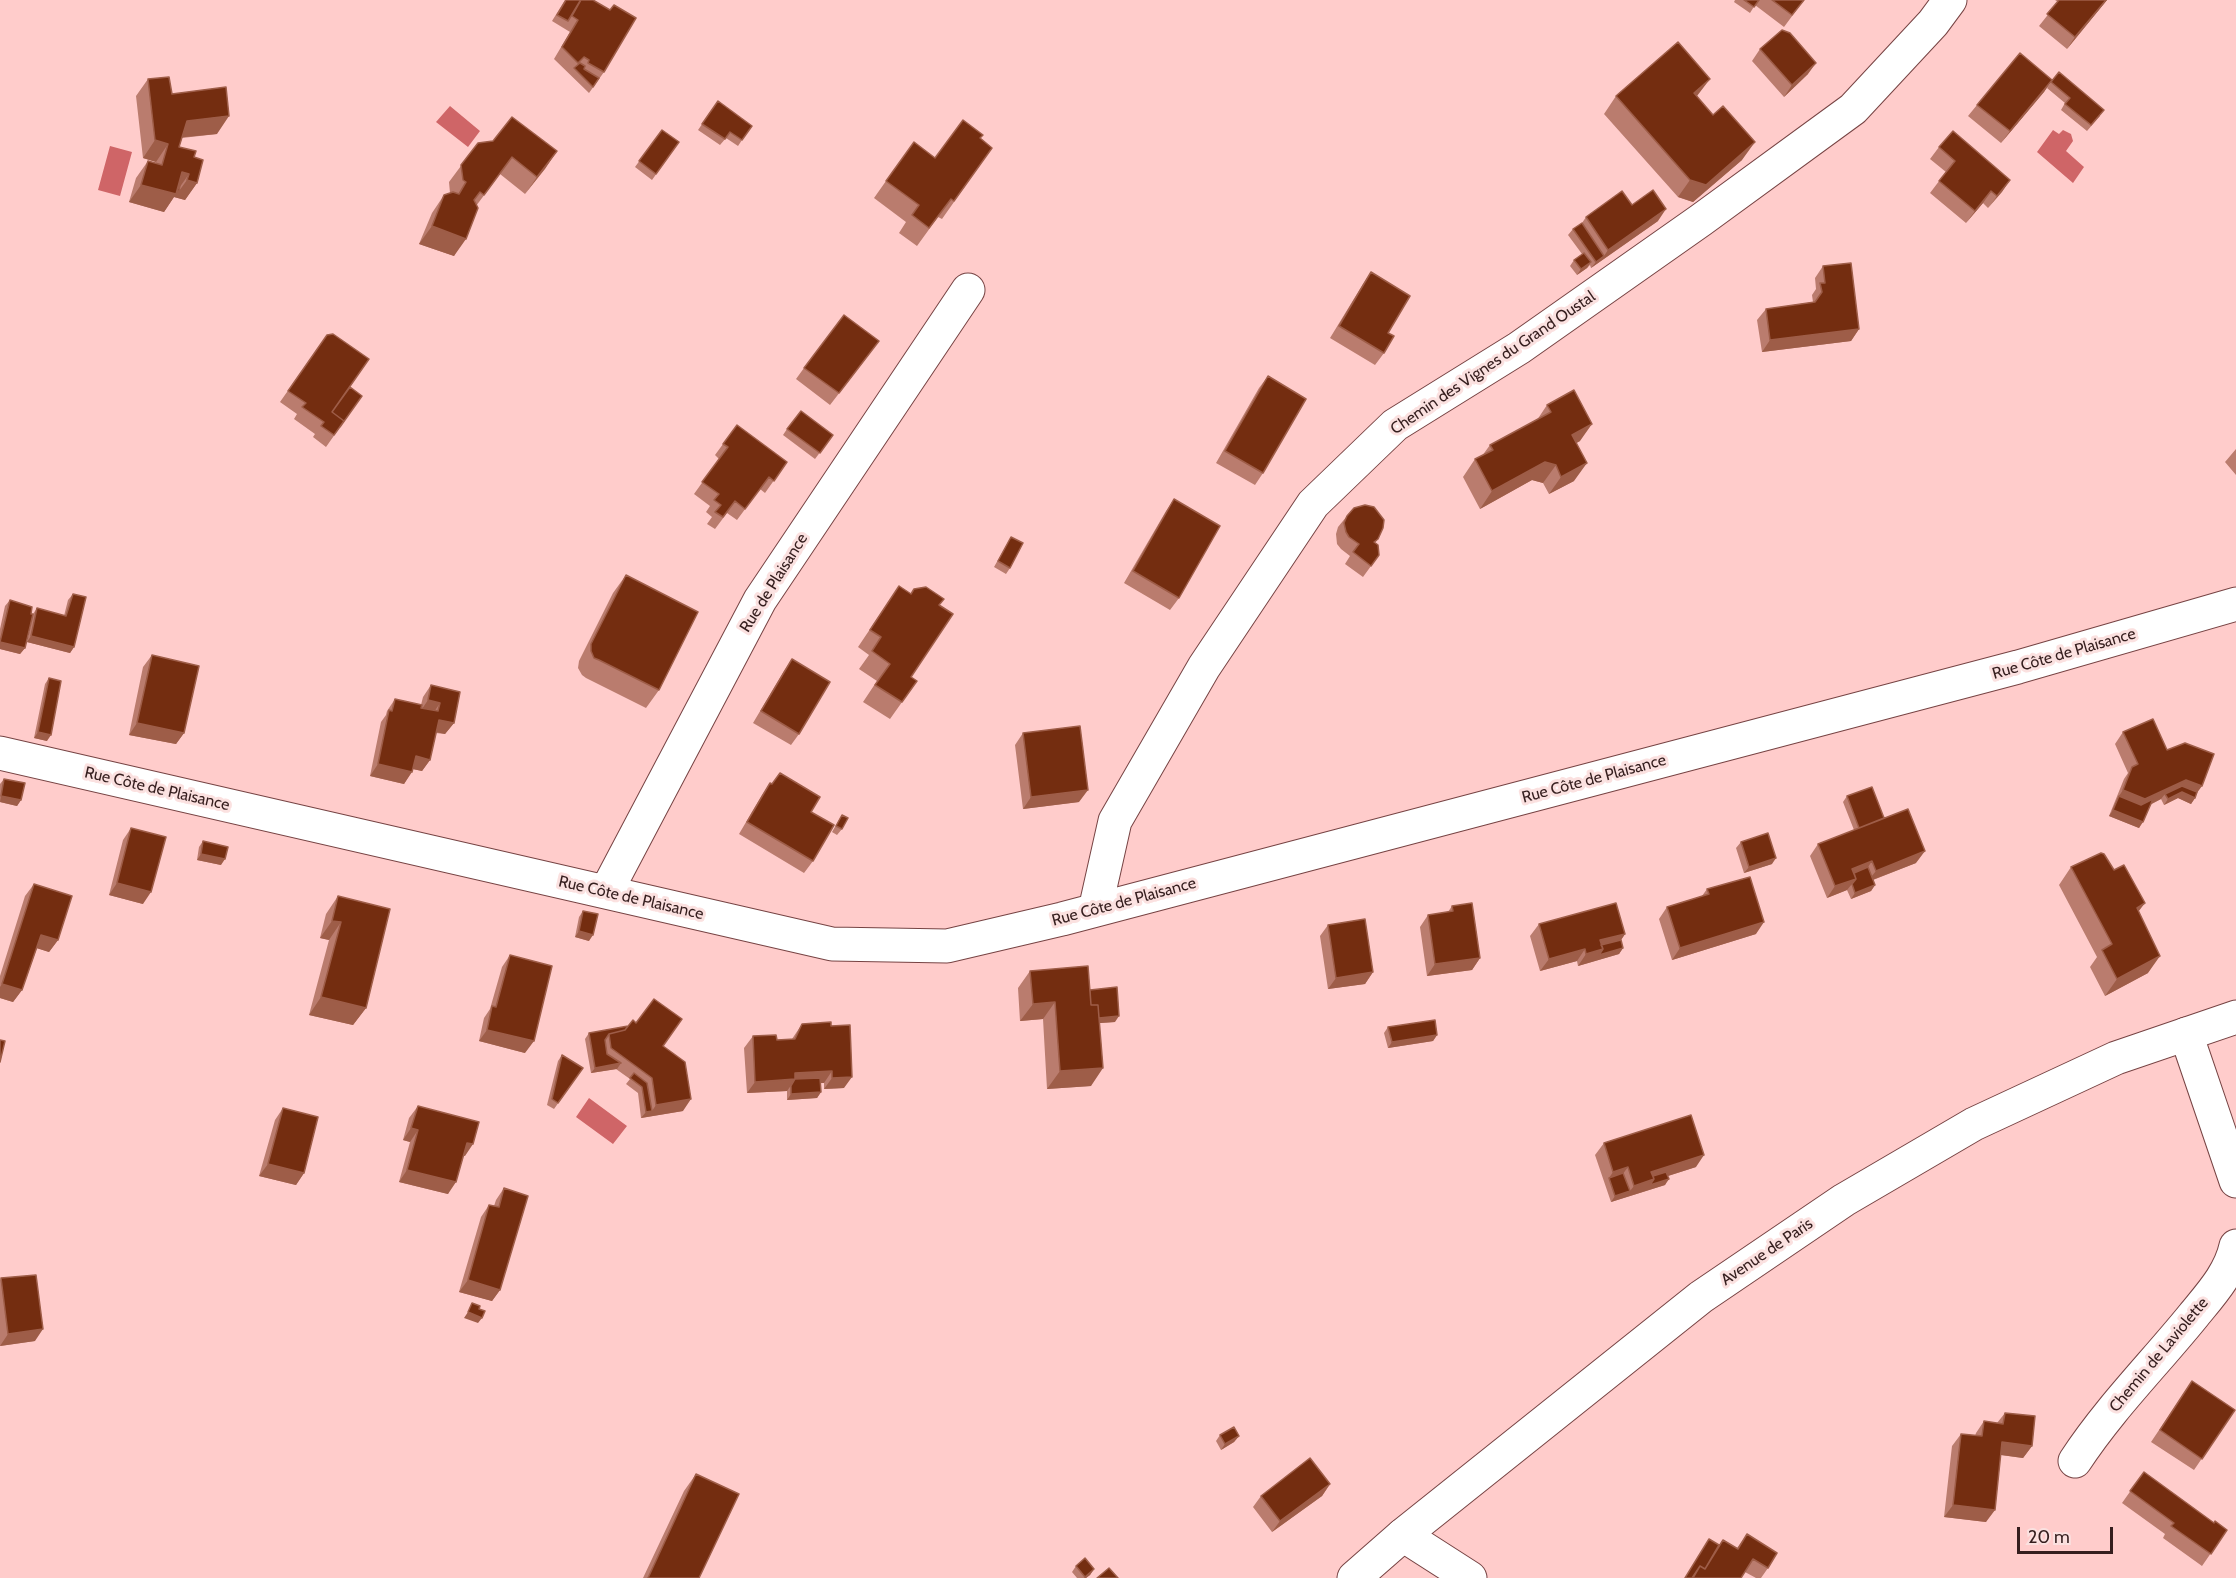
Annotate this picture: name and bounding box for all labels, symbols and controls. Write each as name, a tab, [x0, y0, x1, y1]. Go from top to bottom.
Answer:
street label: Chemin des Vignes du Grand Oustal	[1387, 287, 1599, 439]
street label: Rue de Plaisance	[736, 530, 812, 636]
street label: Rue Côte de Plaisance	[1990, 624, 2138, 684]
street label: Rue Côte de Plaisance	[1520, 751, 1668, 807]
street label: Rue Côte de Plaisance	[83, 763, 231, 815]
street label: Rue Côte de Plaisance	[557, 872, 705, 924]
street label: Rue Côte de Plaisance	[1050, 874, 1198, 930]
street label: Avenue de Paris	[1717, 1214, 1817, 1290]
street label: Chemin de Laviolette	[2105, 1294, 2213, 1416]
scale bar	[2020, 1515, 2116, 1553]
text: 20 m	[2028, 1526, 2070, 1548]

